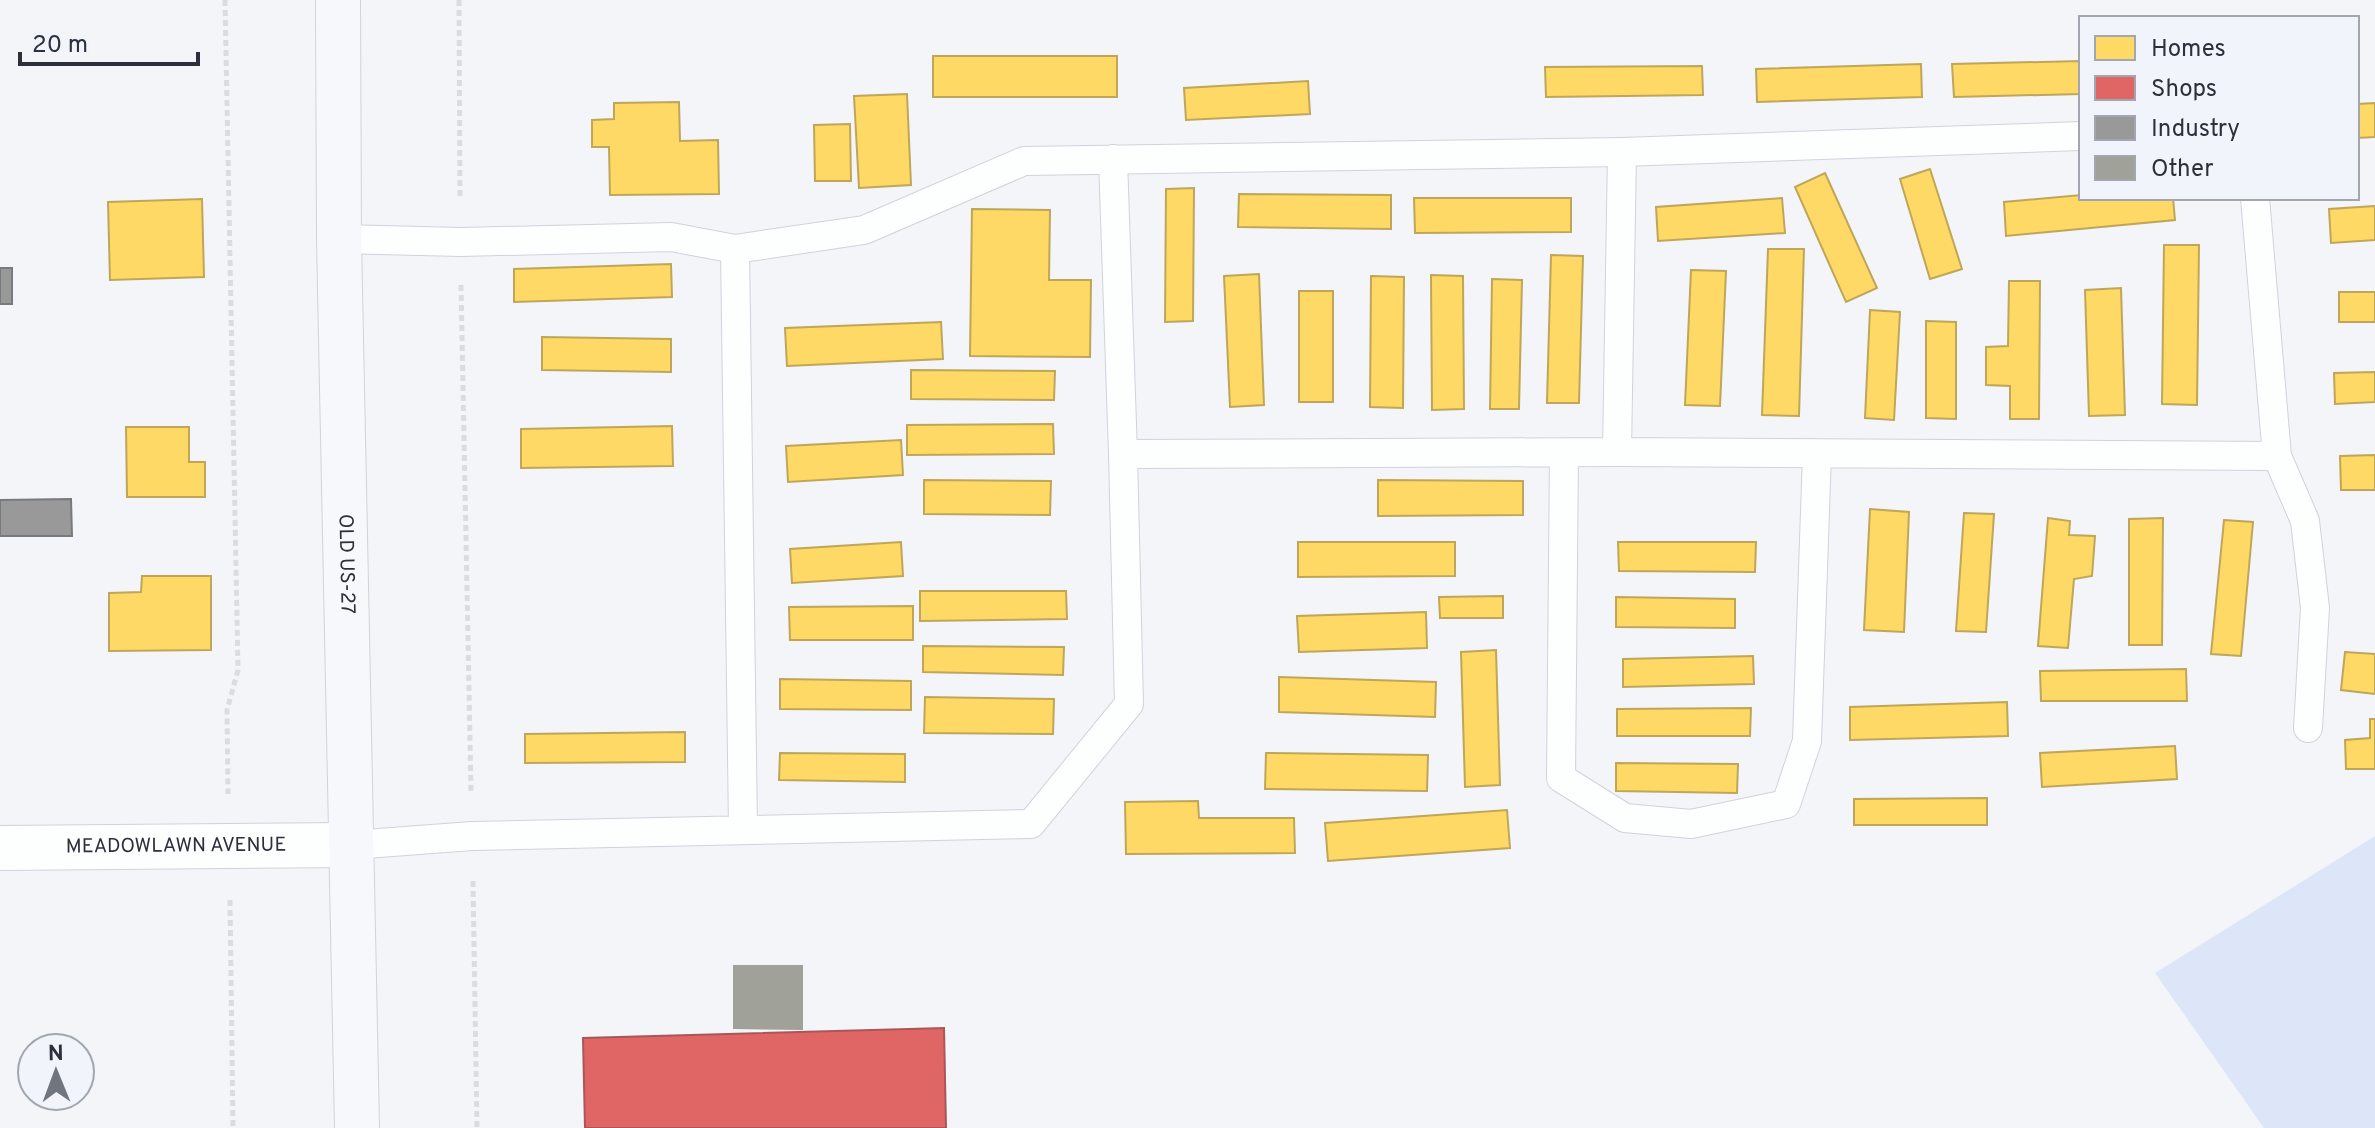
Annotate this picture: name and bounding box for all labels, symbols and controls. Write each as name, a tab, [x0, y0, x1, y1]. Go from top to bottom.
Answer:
scale bar	[20, 16, 198, 66]
legend	[2079, 16, 2359, 200]
text: 20 m	[32, 31, 88, 61]
text: Homes	[2151, 35, 2226, 65]
text: Shops	[2151, 75, 2217, 105]
text: Industry	[2151, 115, 2240, 145]
text: Other	[2151, 155, 2213, 185]
street label: OLD US-27	[332, 514, 360, 614]
street label: MEADOWLAWN AVENUE	[66, 833, 286, 860]
north arrow	[16, 1032, 96, 1112]
text: N	[48, 1041, 64, 1068]

